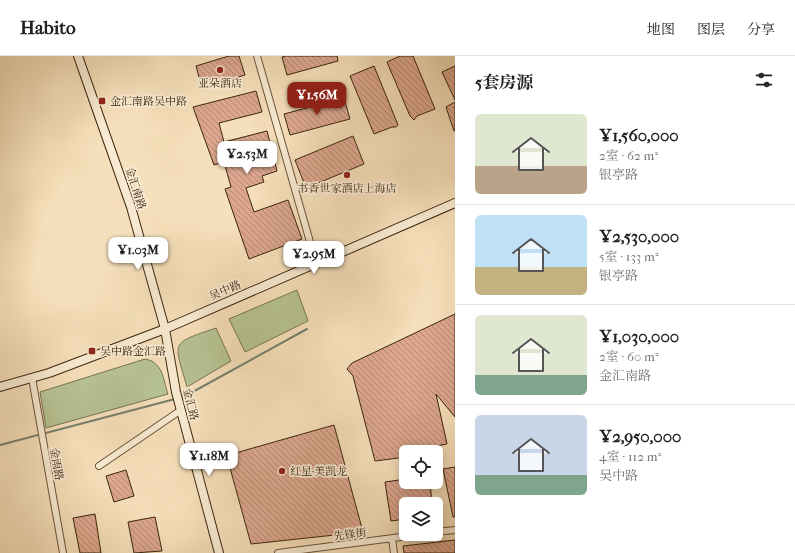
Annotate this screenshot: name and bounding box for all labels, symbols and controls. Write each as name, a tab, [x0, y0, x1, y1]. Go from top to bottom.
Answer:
text: Habito	[20, 17, 76, 39]
text: 地图	[647, 21, 675, 38]
text: 图层	[697, 21, 725, 38]
text: 分享	[747, 21, 775, 38]
marker: 亚朵酒店	[215, 65, 225, 75]
icon: filters	[753, 69, 775, 91]
text: 5套房源	[475, 72, 533, 92]
place label: 亚朵酒店	[198, 77, 242, 90]
pin: ¥1.56M	[284, 82, 350, 116]
text: ¥1.56M	[296, 87, 338, 102]
place label: 金汇南路吴中路	[110, 95, 187, 108]
marker: 金汇南路吴中路	[97, 96, 107, 106]
text: ¥1,560,000	[599, 125, 679, 145]
icon: home	[507, 130, 555, 178]
pin: ¥2.53M	[214, 141, 280, 175]
text: ¥2.53M	[226, 146, 268, 161]
text: 2室 · 62 m²	[599, 148, 658, 163]
street label: 金汇南路	[123, 165, 149, 211]
text: 银亭路	[599, 167, 638, 182]
marker: 书香世家酒店上海店	[342, 170, 352, 180]
place label: 书香世家酒店上海店	[298, 182, 397, 195]
text: ¥2,530,000	[599, 226, 679, 246]
icon: home	[507, 231, 555, 279]
pin: ¥1.03M	[105, 237, 171, 271]
pin: ¥2.95M	[281, 241, 347, 275]
text: ¥1.03M	[117, 242, 159, 257]
text: ¥2.95M	[292, 246, 336, 261]
text: 5室 · 133 m²	[599, 249, 658, 264]
text: 银亭路	[599, 268, 638, 283]
street label: 吴中路	[207, 278, 243, 303]
text: ¥1,030,000	[599, 326, 679, 346]
icon: home	[507, 331, 555, 379]
place label: 吴中路金汇路	[100, 345, 166, 358]
marker: 吴中路金汇路	[87, 346, 97, 356]
text: 2室 · 60 m²	[599, 349, 658, 364]
text: 金汇南路	[599, 368, 651, 383]
street label: 金汇路	[180, 387, 201, 422]
text: ¥2,950,000	[599, 426, 681, 446]
icon: home	[507, 431, 555, 479]
pin: ¥1.18M	[176, 443, 242, 477]
map controls	[399, 445, 443, 541]
button: locate	[399, 445, 443, 489]
street label: 金雨路	[47, 447, 66, 481]
text: ¥1.18M	[189, 448, 229, 463]
text: 4室 · 112 m²	[599, 449, 661, 464]
place label: 红星·美凯龙	[290, 465, 347, 478]
marker: 红星·美凯龙	[277, 466, 287, 476]
text: 吴中路	[599, 468, 638, 483]
button: layers	[399, 497, 443, 541]
street label: 先锋街	[333, 526, 367, 543]

